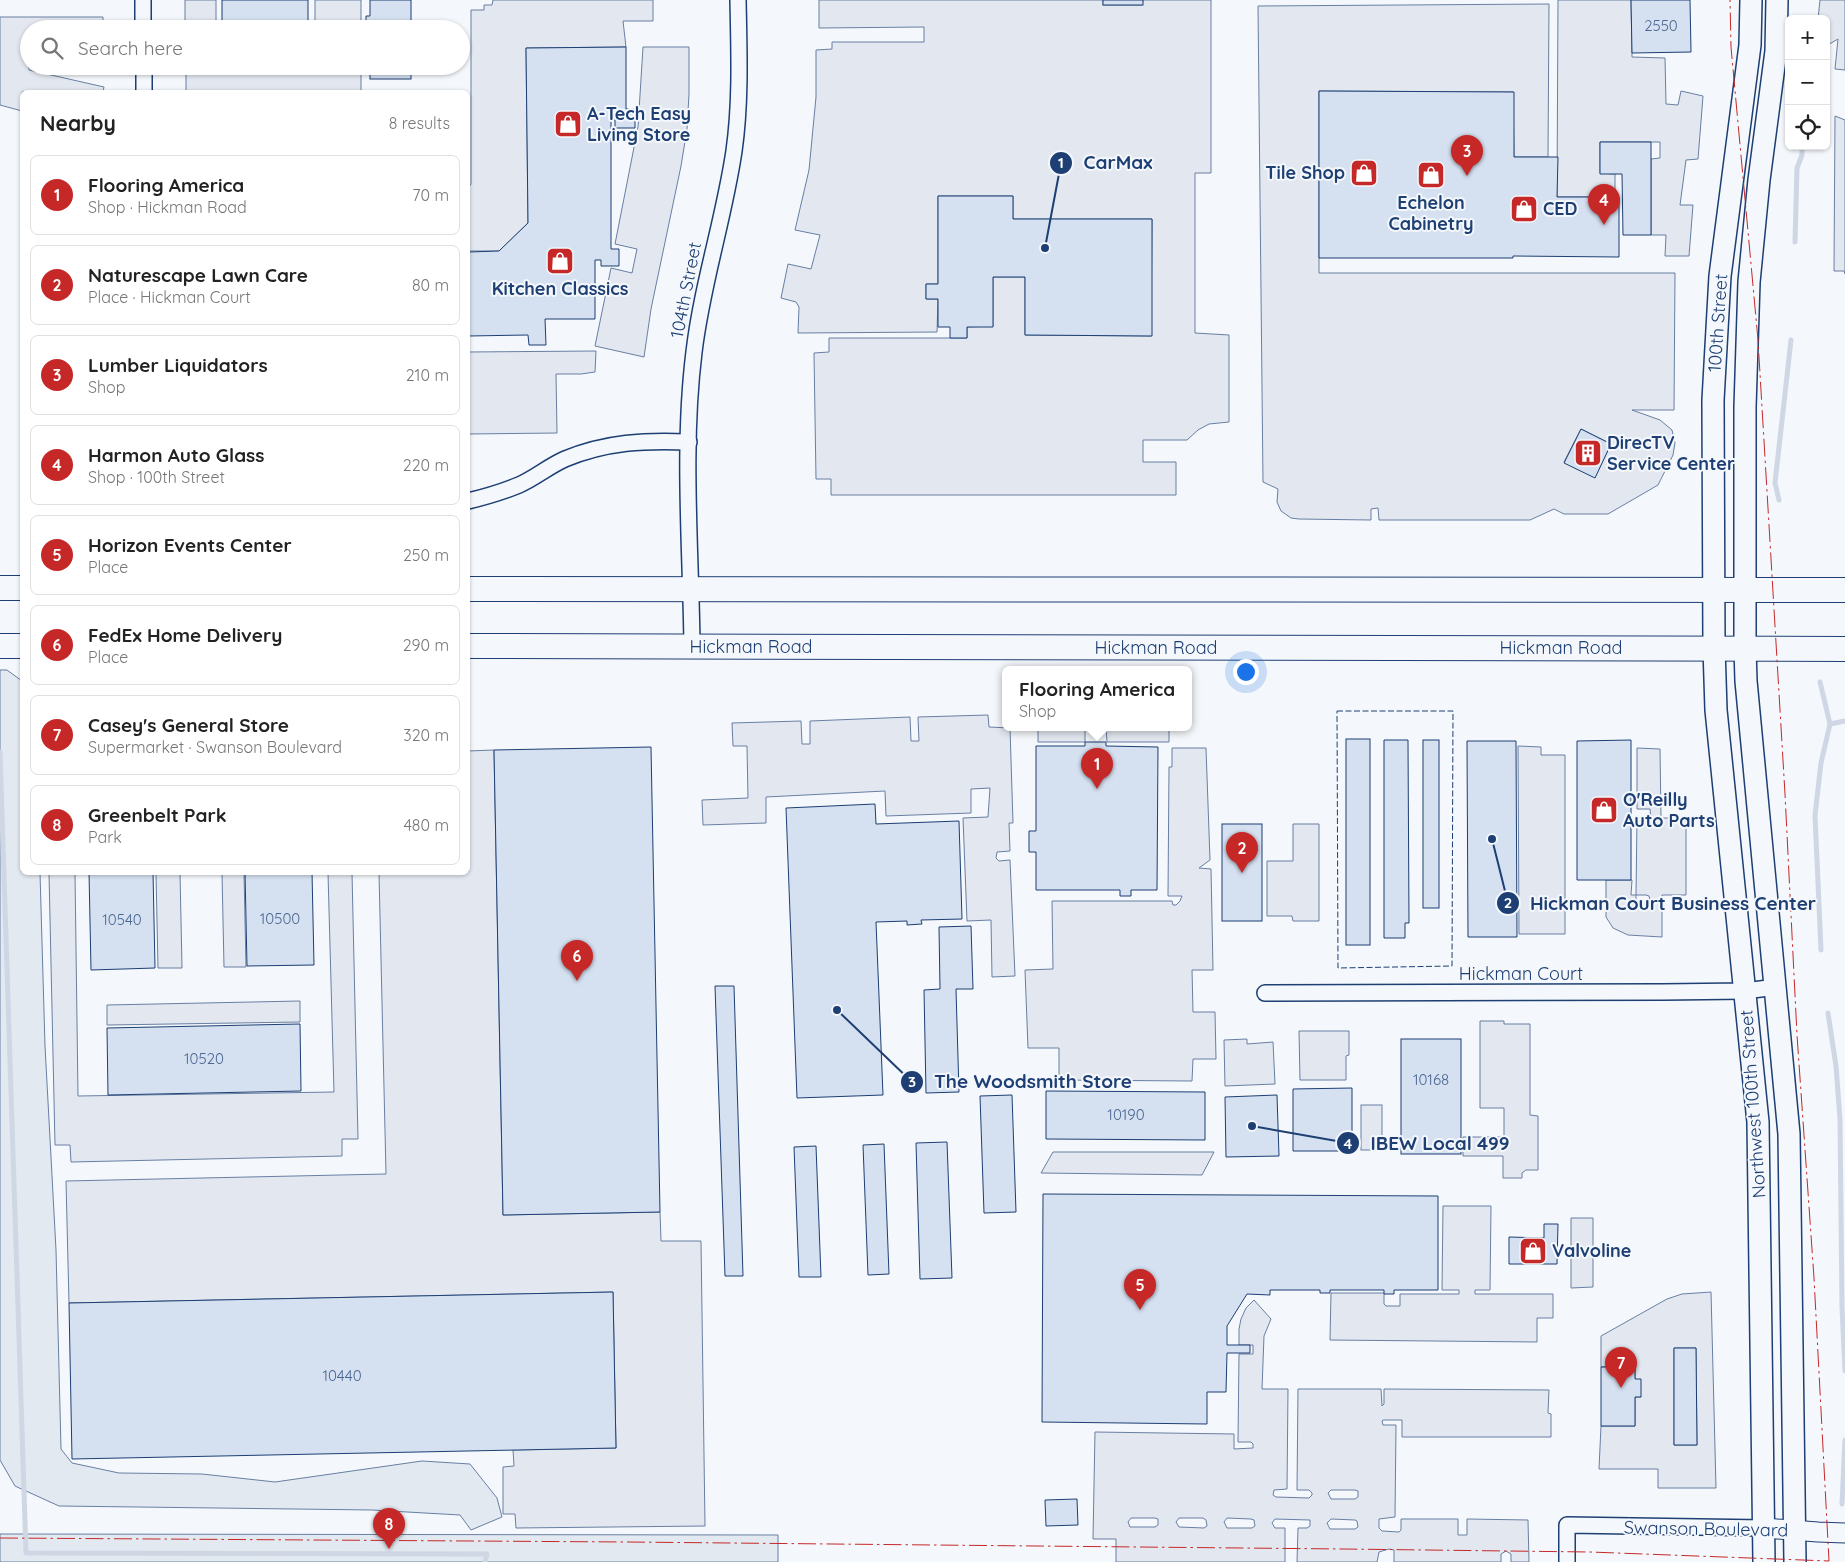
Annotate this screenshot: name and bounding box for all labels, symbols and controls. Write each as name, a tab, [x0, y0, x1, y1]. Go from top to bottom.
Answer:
map controls	[1785, 15, 1830, 150]
button: +	[1785, 15, 1830, 60]
house number: 2550	[1644, 16, 1678, 35]
search box	[20, 20, 470, 75]
icon: search	[38, 34, 66, 62]
text: Search here	[78, 36, 183, 60]
button: −	[1785, 60, 1830, 105]
place label: A-Tech Easy Living Store	[587, 102, 691, 146]
button: locate	[1785, 105, 1830, 150]
shop icon: A-Tech Easy Living Store	[553, 109, 583, 139]
text: Nearby	[40, 110, 116, 136]
text: 8 results	[389, 113, 450, 133]
pin: 3	[1451, 135, 1483, 176]
callout: CarMax	[1049, 146, 1163, 180]
text: CarMax	[1084, 150, 1152, 174]
text: 1	[1058, 153, 1064, 172]
shop icon: Tile Shop	[1349, 158, 1379, 188]
shop icon: Echelon Cabinetry	[1416, 160, 1446, 190]
place label: Tile Shop	[1265, 161, 1345, 184]
text: Flooring America	[88, 173, 244, 197]
pin: 4	[1588, 184, 1620, 225]
text: 1	[54, 185, 60, 205]
text: 70 m	[412, 185, 449, 205]
place label: Echelon Cabinetry	[1388, 191, 1474, 235]
shop icon: CED	[1509, 194, 1539, 224]
text: Shop · Hickman Road	[88, 197, 247, 217]
place label: CED	[1543, 197, 1578, 220]
street label: 104th Street	[665, 240, 706, 340]
shop icon: Kitchen Classics	[545, 246, 575, 276]
text: Naturescape Lawn Care	[88, 263, 308, 287]
street label: 100th Street	[1703, 273, 1732, 373]
text: 2	[52, 275, 62, 295]
text: 80 m	[412, 275, 449, 295]
place label: Kitchen Classics	[492, 277, 629, 300]
text: Place · Hickman Court	[88, 287, 251, 307]
text: Lumber Liquidators	[88, 353, 268, 377]
text: 3	[53, 365, 61, 385]
text: 210 m	[406, 365, 449, 385]
text: Shop	[88, 377, 125, 397]
place label: DirecTV Service Center	[1607, 431, 1735, 475]
building icon: DirecTV Service Center	[1573, 438, 1603, 468]
text: Harmon Auto Glass	[88, 443, 264, 467]
text: 4	[52, 455, 62, 475]
text: 220 m	[403, 455, 449, 475]
text: Shop · 100th Street	[88, 467, 225, 487]
text: Horizon Events Center	[88, 533, 292, 557]
text: 5	[52, 545, 62, 565]
text: 250 m	[403, 545, 449, 565]
text: Place	[88, 557, 128, 577]
text: FedEx Home Delivery	[88, 623, 282, 647]
text: 6	[53, 635, 61, 655]
text: 290 m	[403, 635, 449, 655]
street label: Hickman Road	[689, 635, 813, 658]
street label: Hickman Road	[1094, 636, 1218, 659]
street label: Hickman Road	[1499, 636, 1623, 659]
text: Place	[88, 647, 128, 667]
your location	[1233, 659, 1259, 685]
popup	[1002, 666, 1192, 731]
text: Flooring America	[1019, 677, 1175, 701]
text: Shop	[1019, 701, 1056, 721]
text: Casey's General Store	[88, 713, 289, 737]
text: 7	[53, 725, 61, 745]
text: 320 m	[403, 725, 449, 745]
text: Supermarket · Swanson Boulevard	[88, 737, 342, 757]
pin: 1	[1081, 748, 1113, 789]
place label: O'Reilly Auto Parts	[1623, 788, 1715, 832]
shop icon: O'Reilly Auto Parts	[1589, 795, 1619, 825]
text: Greenbelt Park	[88, 803, 226, 827]
text: 8	[53, 815, 61, 835]
text: 480 m	[403, 815, 449, 835]
text: Park	[88, 827, 122, 847]
pin: 2	[1226, 832, 1258, 873]
callout: Hickman Court Business Center	[1495, 886, 1826, 920]
text: Hickman Court Business Center	[1530, 891, 1816, 915]
text: 2	[1504, 893, 1512, 912]
house number: 10500	[260, 909, 300, 928]
house number: 10540	[102, 910, 142, 929]
pin: 6	[561, 940, 593, 981]
street label: Hickman Court	[1459, 962, 1583, 985]
street label: Northwest 100th Street	[1734, 1009, 1771, 1199]
house number: 10520	[184, 1049, 224, 1068]
callout: The Woodsmith Store	[899, 1065, 1142, 1099]
text: The Woodsmith Store	[934, 1069, 1132, 1093]
house number: 10168	[1413, 1070, 1449, 1089]
text: 3	[908, 1072, 916, 1091]
house number: 10190	[1107, 1105, 1145, 1124]
callout: IBEW Local 499	[1335, 1126, 1519, 1160]
text: IBEW Local 499	[1371, 1131, 1509, 1155]
text: 4	[1344, 1134, 1353, 1153]
shop icon: Valvoline	[1518, 1236, 1548, 1266]
place label: Valvoline	[1552, 1239, 1631, 1262]
pin: 5	[1124, 1269, 1156, 1310]
pin: 7	[1605, 1347, 1637, 1388]
house number: 10440	[322, 1366, 362, 1385]
pin: 8	[373, 1508, 405, 1549]
street label: Swanson Boulevard	[1624, 1516, 1788, 1541]

